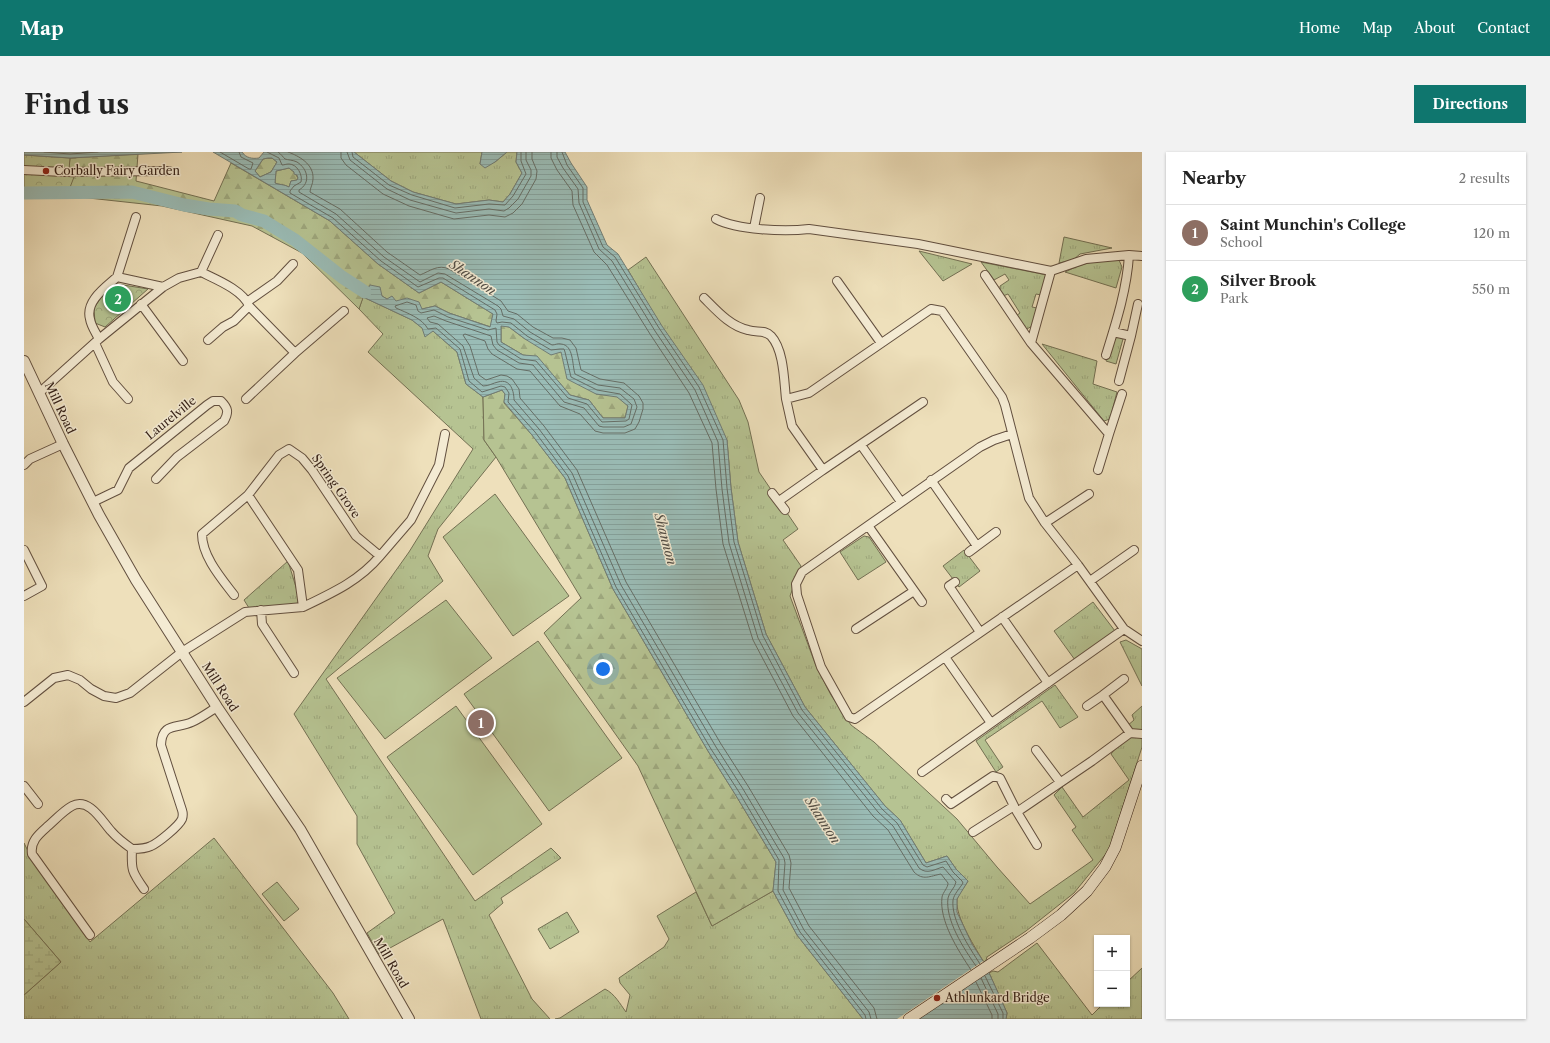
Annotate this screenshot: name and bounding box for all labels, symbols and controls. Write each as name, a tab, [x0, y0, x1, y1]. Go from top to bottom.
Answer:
text: Map	[20, 17, 64, 40]
text: Home	[1299, 19, 1340, 37]
text: Map	[1362, 19, 1392, 37]
text: About	[1414, 19, 1455, 37]
text: Contact	[1477, 19, 1530, 37]
button: Directions	[1414, 85, 1526, 123]
text: Find us	[24, 87, 129, 121]
place label: Corbally Fairy Garden	[54, 163, 181, 178]
marker: Corbally Fairy Garden	[41, 166, 51, 176]
text: Nearby	[1182, 168, 1246, 188]
text: 2 results	[1459, 170, 1510, 186]
text: Saint Munchin's College	[1220, 215, 1406, 234]
text: 1	[1192, 225, 1198, 241]
text: 120 m	[1473, 225, 1510, 241]
text: School	[1220, 234, 1263, 250]
water label: Shannon	[446, 255, 499, 298]
text: Silver Brook	[1220, 271, 1316, 290]
text: 2	[1191, 281, 1199, 297]
text: 550 m	[1472, 281, 1510, 297]
pin: 2	[105, 284, 131, 314]
text: Park	[1220, 290, 1248, 306]
street label: Mill Road	[42, 379, 79, 437]
street label: Laurelville	[142, 393, 199, 443]
street label: Spring Grove	[309, 451, 364, 521]
water label: Shannon	[651, 510, 681, 567]
street label: Mill Road	[199, 659, 242, 715]
your location	[593, 659, 613, 679]
pin: 1	[468, 708, 494, 738]
water label: Shannon	[801, 793, 844, 847]
street label: Mill Road	[371, 935, 412, 991]
map controls	[1094, 935, 1130, 1007]
button: +	[1094, 935, 1130, 971]
button: −	[1094, 971, 1130, 1007]
place label: Athlunkard Bridge	[944, 990, 1050, 1005]
marker: Athlunkard Bridge	[932, 993, 942, 1003]

